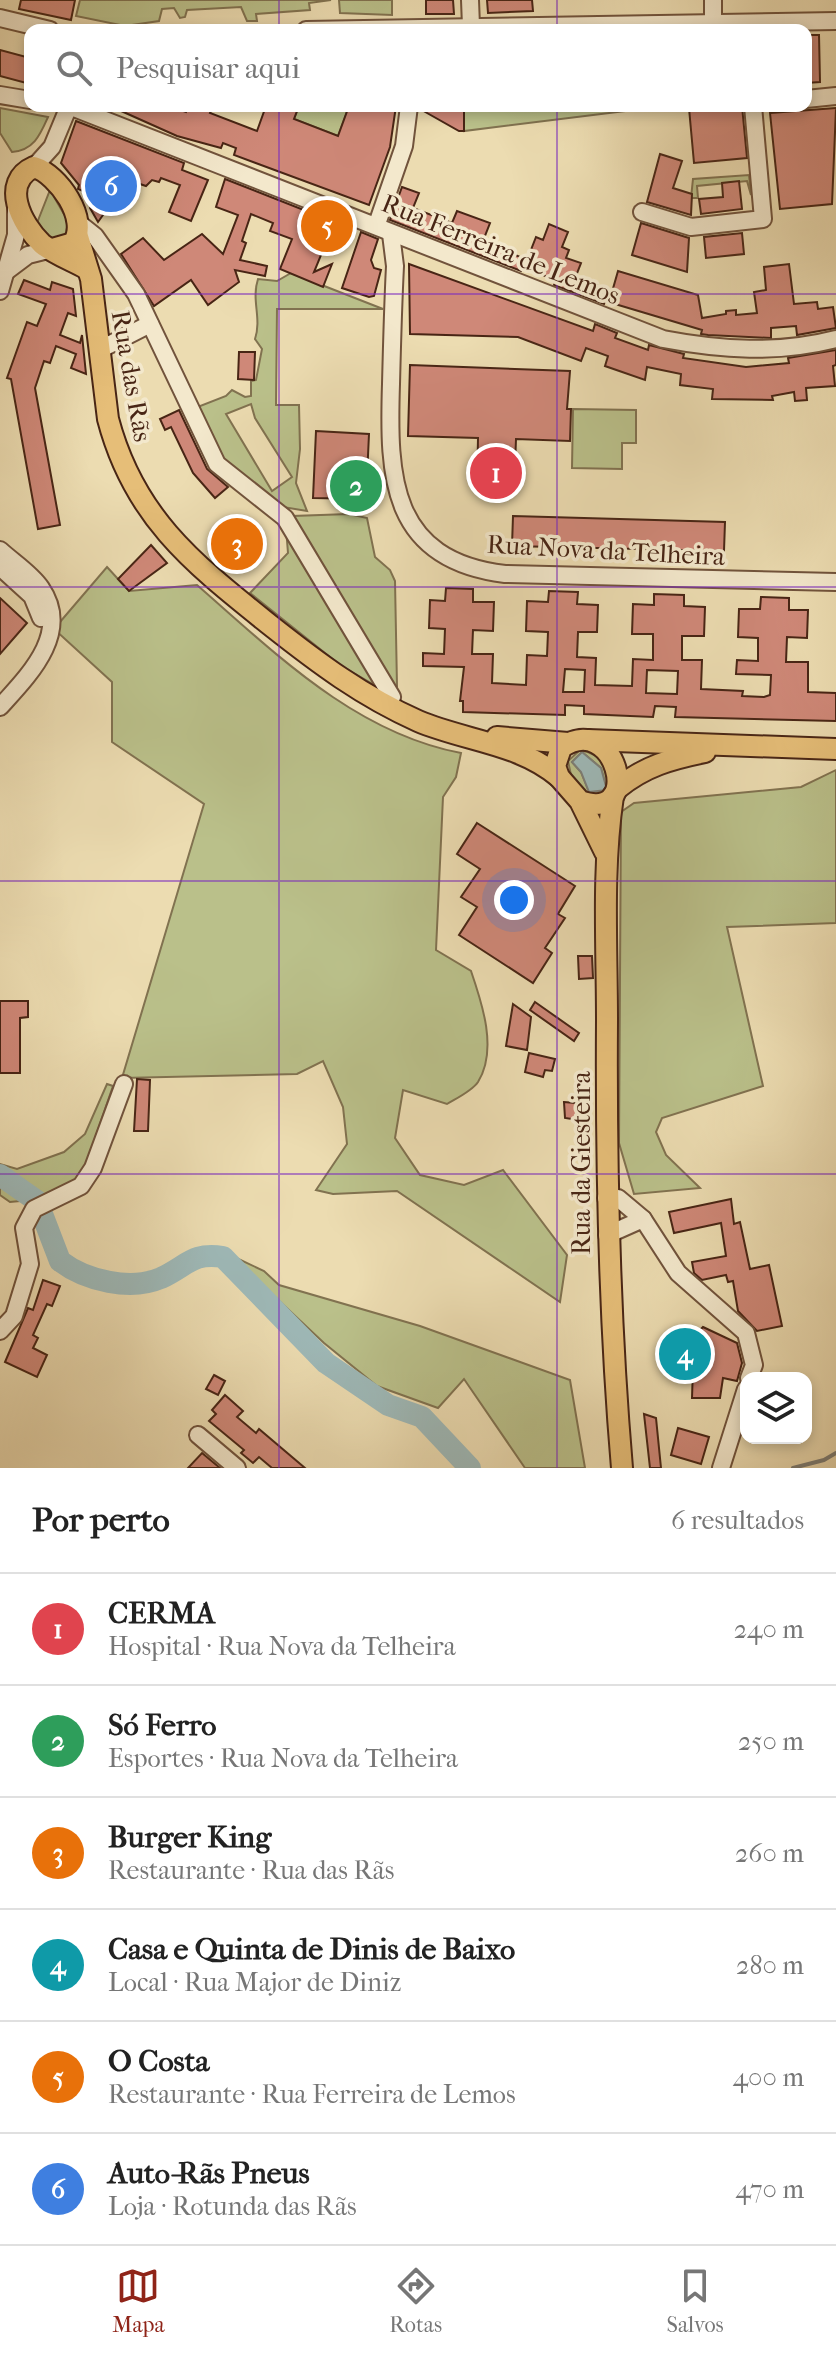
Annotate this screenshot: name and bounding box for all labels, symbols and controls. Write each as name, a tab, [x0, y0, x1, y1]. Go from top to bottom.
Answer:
search box	[24, 24, 812, 112]
icon: search	[52, 46, 96, 90]
text: Pesquisar aqui	[116, 51, 300, 86]
pin: 6	[85, 156, 137, 216]
street label: Rua Ferreira de Lemos	[377, 187, 624, 311]
pin: 5	[301, 196, 353, 256]
street label: Rua das Rãs	[105, 308, 158, 444]
pin: 1	[470, 443, 522, 503]
pin: 2	[330, 456, 382, 516]
pin: 3	[211, 514, 263, 574]
street label: Rua Nova da Telheira	[486, 529, 727, 572]
your location	[494, 880, 534, 920]
street label: Rua da Giesteira	[566, 1070, 597, 1255]
pin: 4	[659, 1324, 711, 1384]
map controls	[740, 1372, 812, 1444]
button: layers	[740, 1372, 812, 1444]
text: Por perto	[32, 1500, 170, 1540]
text: 6 resultados	[671, 1505, 804, 1536]
text: CERMA	[108, 1596, 215, 1631]
text: 1	[53, 1614, 63, 1645]
text: 240 m	[734, 1614, 804, 1645]
text: Hospital · Rua Nova da Telheira	[108, 1631, 456, 1662]
text: Só Ferro	[108, 1708, 217, 1743]
text: 2	[51, 1726, 65, 1757]
text: 250 m	[738, 1726, 804, 1757]
text: Esportes · Rua Nova da Telheira	[108, 1743, 458, 1774]
text: Burger King	[108, 1820, 271, 1855]
text: 3	[53, 1838, 63, 1869]
text: 260 m	[735, 1838, 804, 1869]
text: Restaurante · Rua das Rãs	[108, 1855, 394, 1886]
text: Casa e Quinta de Dinis de Baixo	[108, 1932, 515, 1967]
text: 4	[50, 1950, 66, 1981]
text: 280 m	[736, 1950, 804, 1981]
text: Local · Rua Major de Diniz	[108, 1967, 401, 1998]
text: O Costa	[108, 2044, 209, 2079]
text: 5	[52, 2062, 64, 2093]
text: 400 m	[733, 2062, 804, 2093]
text: Restaurante · Rua Ferreira de Lemos	[108, 2079, 516, 2110]
text: Auto-Rãs Pneus	[108, 2156, 310, 2191]
text: 6	[51, 2174, 65, 2205]
text: 470 m	[735, 2174, 804, 2205]
text: Loja · Rotunda das Rãs	[108, 2191, 357, 2222]
tab: Mapa	[112, 2264, 165, 2338]
tab: Rotas	[389, 2264, 442, 2338]
tab: Salvos	[667, 2264, 724, 2338]

